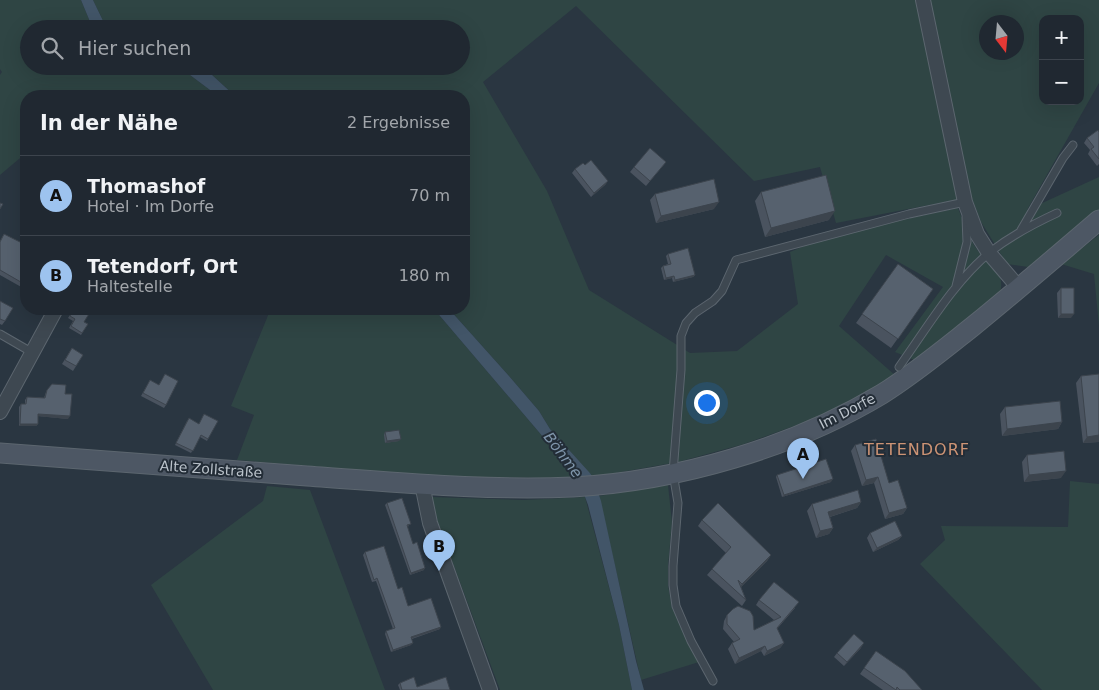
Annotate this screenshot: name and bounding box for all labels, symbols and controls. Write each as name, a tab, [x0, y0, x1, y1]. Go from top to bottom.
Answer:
north arrow	[979, 15, 1024, 60]
map controls	[1039, 15, 1084, 105]
button: +	[1039, 15, 1084, 60]
search box	[20, 20, 470, 75]
icon: search	[38, 34, 66, 62]
text: Hier suchen	[78, 37, 191, 59]
button: −	[1039, 60, 1084, 105]
text: In der Nähe	[40, 111, 178, 135]
text: 2 Ergebnisse	[347, 113, 450, 132]
text: Thomashof	[87, 175, 205, 197]
text: A	[50, 186, 62, 205]
text: 70 m	[409, 186, 450, 205]
text: Hotel · Im Dorfe	[87, 197, 214, 216]
text: Tetendorf, Ort	[87, 255, 238, 277]
text: B	[50, 266, 62, 285]
text: 180 m	[399, 266, 450, 285]
text: Haltestelle	[87, 277, 173, 296]
your location	[694, 390, 720, 416]
street label: Im Dorfe	[816, 390, 878, 432]
water label: Böhme	[540, 428, 586, 482]
pin: A	[787, 438, 819, 479]
district label: TETENDORF	[863, 440, 970, 459]
street label: Alte Zollstraße	[159, 457, 263, 481]
pin: B	[423, 530, 455, 571]

